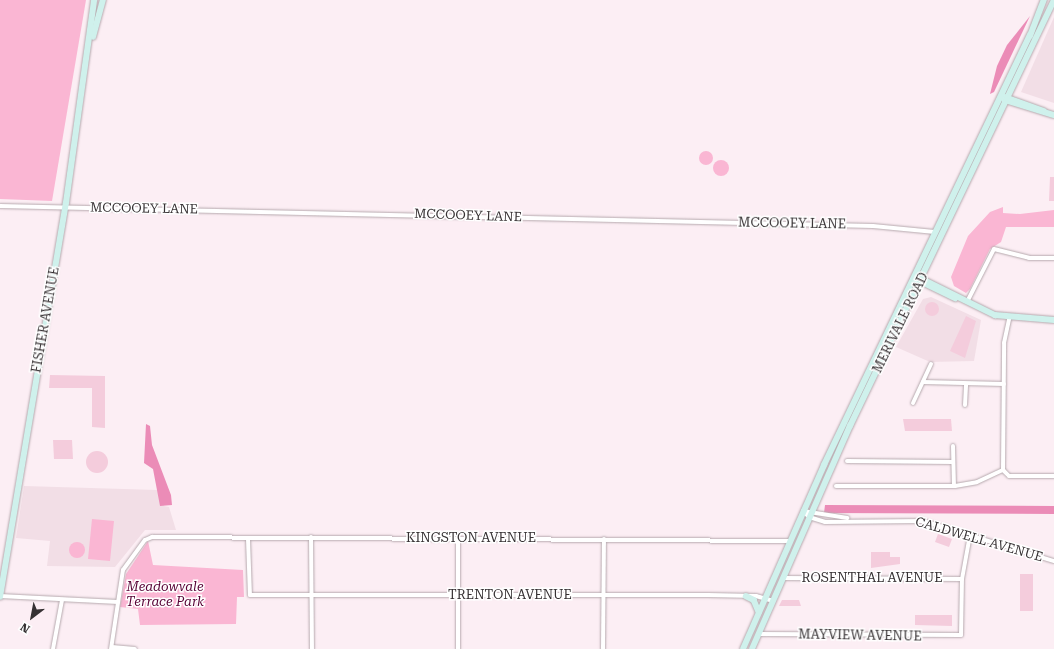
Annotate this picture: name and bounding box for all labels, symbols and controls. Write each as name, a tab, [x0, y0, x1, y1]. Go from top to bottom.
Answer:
street label: MCCOOEY LANE	[90, 200, 198, 218]
street label: MCCOOEY LANE	[414, 206, 522, 226]
street label: MCCOOEY LANE	[738, 215, 846, 233]
street label: FISHER AVENUE	[29, 266, 63, 374]
street label: MERIVALE ROAD	[870, 270, 932, 376]
street label: CALDWELL AVENUE	[913, 514, 1045, 566]
street label: KINGSTON AVENUE	[406, 530, 536, 546]
street label: ROSENTHAL AVENUE	[802, 570, 942, 586]
park label: Meadowvale Terrace Park	[126, 580, 204, 611]
street label: TRENTON AVENUE	[448, 587, 572, 603]
north arrow	[12, 597, 52, 637]
text: N	[18, 620, 32, 635]
street label: MAYVIEW AVENUE	[798, 627, 922, 645]

